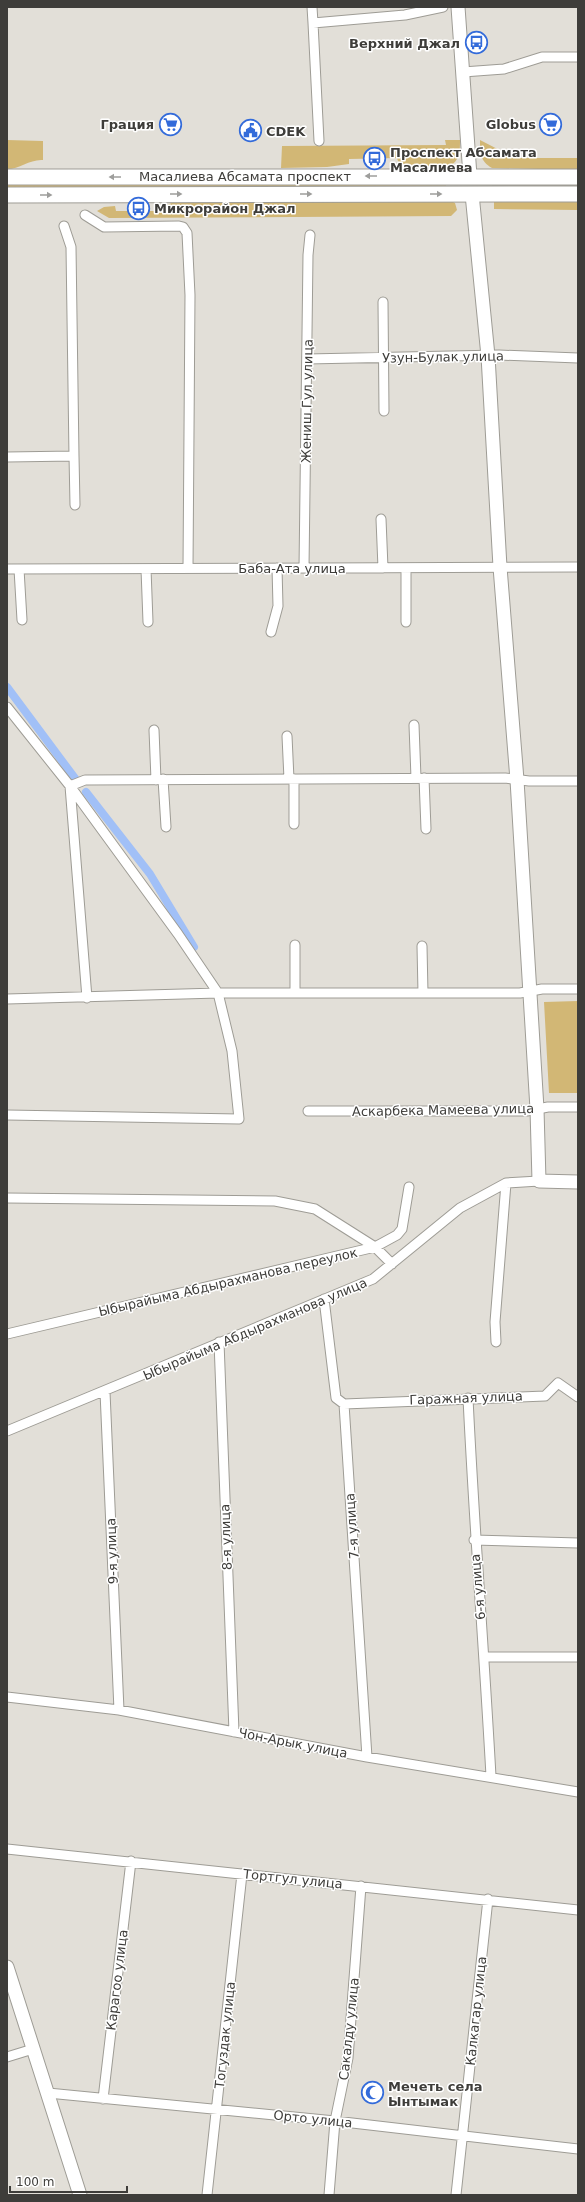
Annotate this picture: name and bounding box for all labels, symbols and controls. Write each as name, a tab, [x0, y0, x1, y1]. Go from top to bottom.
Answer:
bus stop icon: Верхний Джал	[463, 30, 489, 56]
place label: Верхний Джал	[349, 36, 460, 51]
supermarket icon: Грация	[157, 111, 183, 137]
supermarket icon: Globus	[538, 111, 564, 137]
place label: Грация	[101, 117, 154, 132]
place label: Globus	[486, 117, 536, 132]
public building icon: CDEK	[238, 118, 264, 144]
place label: CDEK	[266, 124, 306, 139]
place label: Проспект Абсамата Масалиева	[390, 145, 537, 175]
bus stop icon: Проспект Абсамата Масалиева	[361, 146, 387, 172]
street label: Масалиева Абсамата проспект	[139, 169, 351, 184]
one-way arrow	[364, 173, 377, 179]
one-way arrow	[108, 174, 121, 180]
one-way arrow	[170, 191, 183, 197]
one-way arrow	[300, 191, 313, 197]
one-way arrow	[430, 191, 443, 197]
one-way arrow	[40, 192, 53, 198]
bus stop icon: Микрорайон Джал	[125, 195, 151, 221]
place label: Микрорайон Джал	[154, 201, 296, 216]
street label: Жениш Гул улица	[298, 339, 316, 463]
street label: Узун-Булак улица	[382, 348, 504, 366]
street label: Баба-Ата улица	[238, 561, 346, 576]
street label: Аскарбека Мамеева улица	[352, 1101, 534, 1119]
street label: Ыбырайыма Абдырахманова переулок	[97, 1245, 359, 1319]
street label: Ыбырайыма Абдырахманова улица	[141, 1275, 369, 1383]
street label: Гаражная улица	[409, 1389, 523, 1407]
street label: 7-я улица	[342, 1492, 362, 1560]
street label: 8-я улица	[217, 1504, 235, 1570]
street label: 9-я улица	[103, 1518, 121, 1584]
street label: 6-я улица	[468, 1553, 488, 1621]
street label: Чон-Арык улица	[237, 1725, 349, 1761]
street label: Тортгул улица	[242, 1866, 343, 1892]
street label: Карагоо улица	[103, 1929, 131, 2031]
street label: Калкагар улица	[463, 1956, 489, 2066]
street label: Сакалду улица	[336, 1977, 362, 2081]
street label: Тогуздак улица	[212, 1981, 238, 2090]
place label: Мечеть села Ынтымак	[388, 2079, 483, 2109]
mosque icon: Мечеть села Ынтымак	[360, 2080, 386, 2106]
street label: Орто улица	[273, 2107, 353, 2131]
scale bar	[10, 2168, 127, 2194]
text: 100 m	[16, 2175, 54, 2189]

